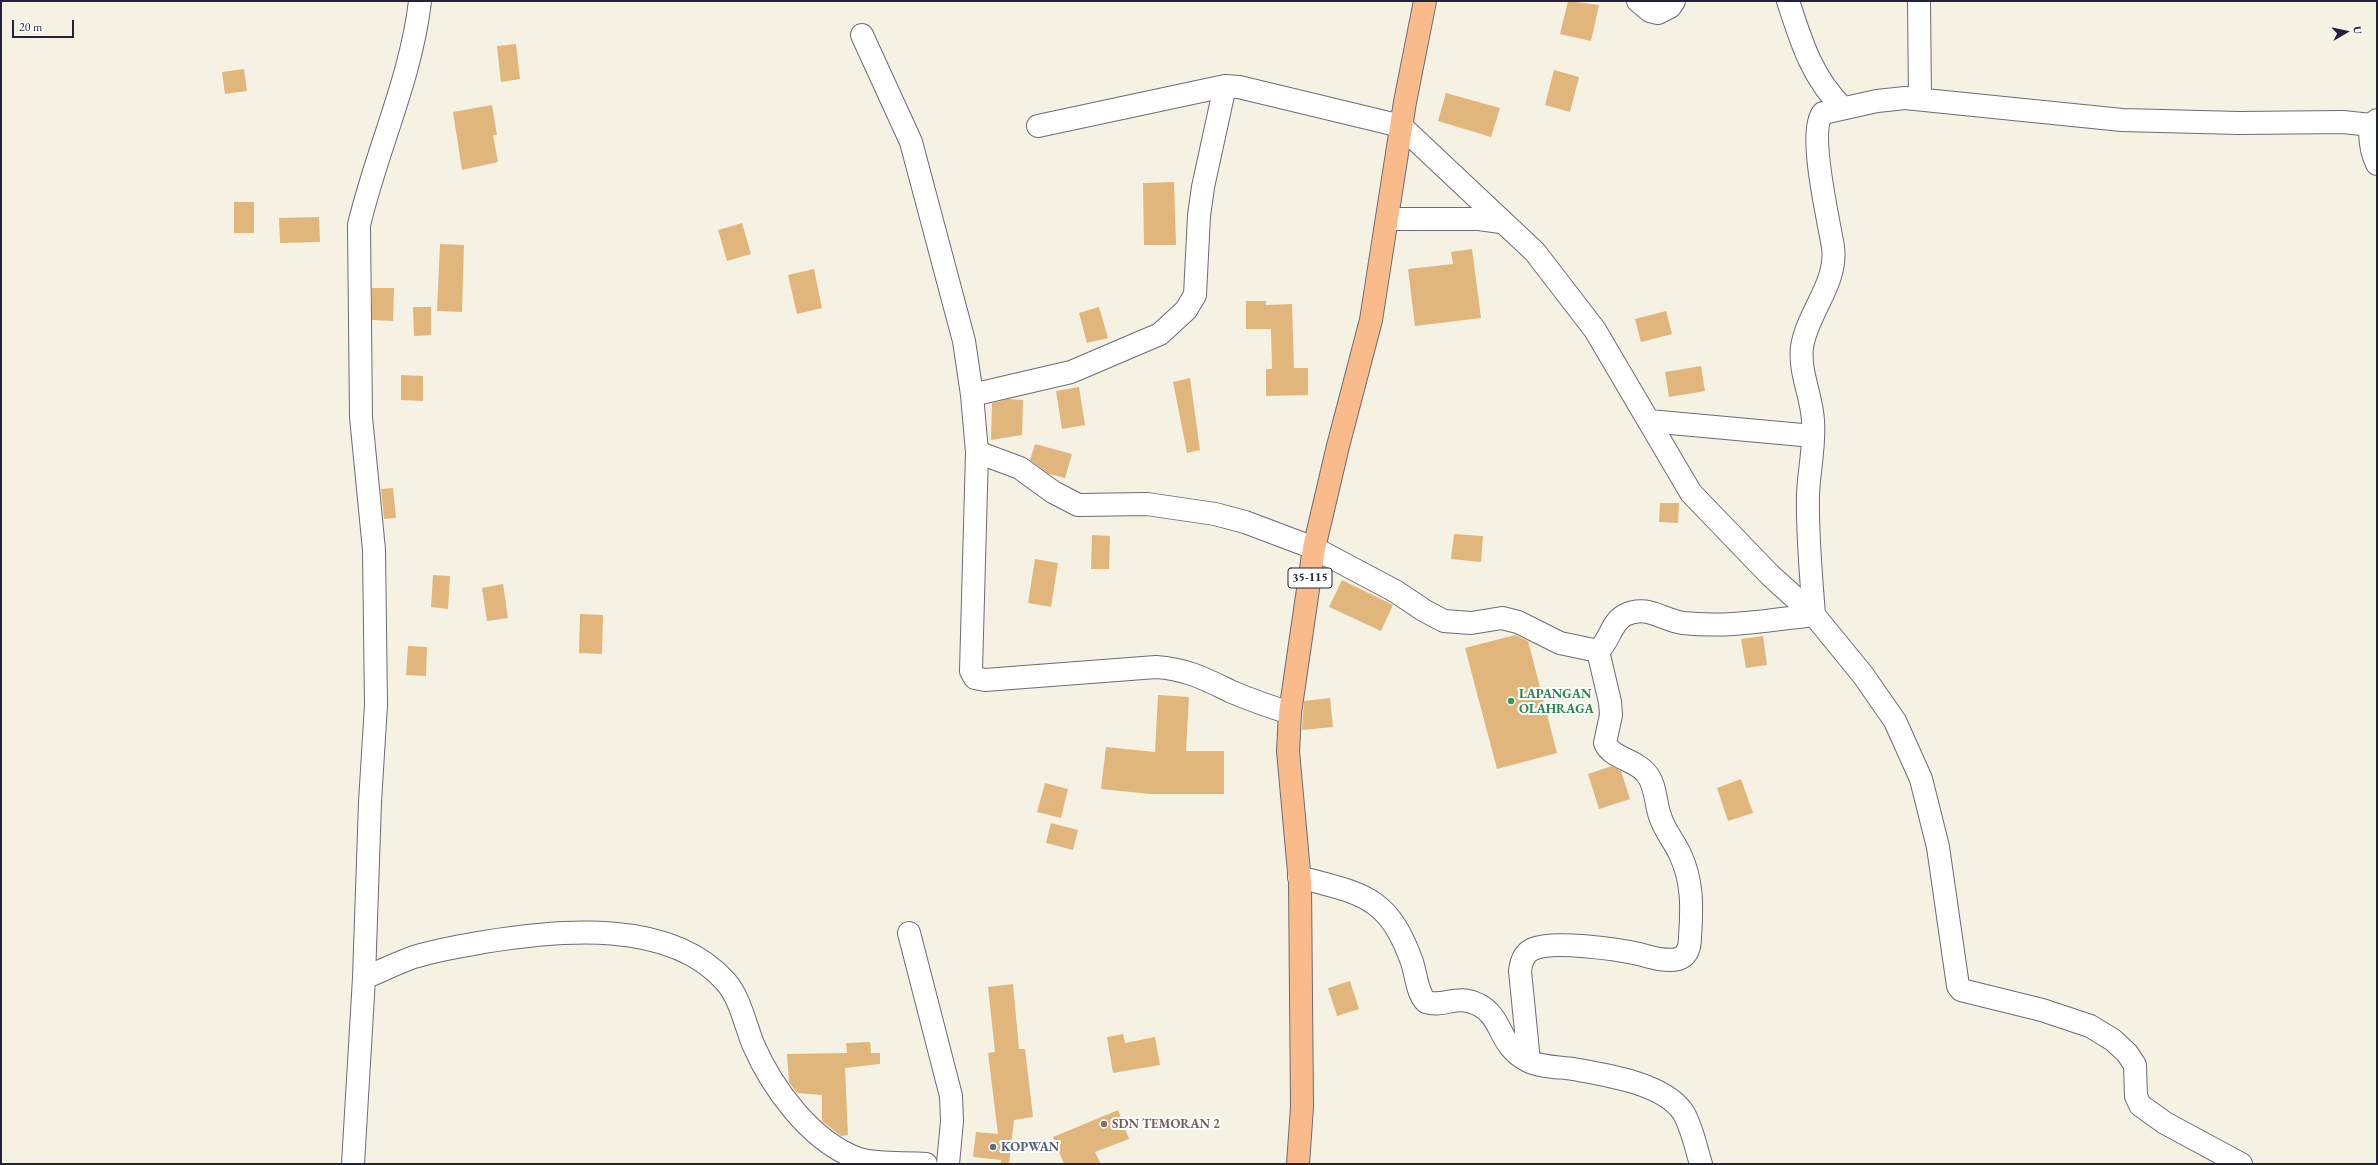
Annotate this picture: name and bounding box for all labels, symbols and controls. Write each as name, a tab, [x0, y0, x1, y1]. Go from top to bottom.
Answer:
scale bar	[14, 12, 76, 38]
north arrow	[2326, 12, 2366, 52]
text: 20 m	[19, 19, 42, 35]
text: U	[2350, 25, 2365, 35]
road number: 35-115	[1288, 568, 1332, 588]
place label: LAPANGAN OLAHRAGA	[1519, 686, 1594, 717]
marker: LAPANGAN OLAHRAGA	[1506, 696, 1516, 706]
place label: SDN TEMORAN 2	[1112, 1116, 1220, 1132]
marker: SDN TEMORAN 2	[1099, 1119, 1109, 1129]
place label: KOPWAN	[1001, 1139, 1059, 1155]
marker: KOPWAN	[988, 1142, 998, 1152]

